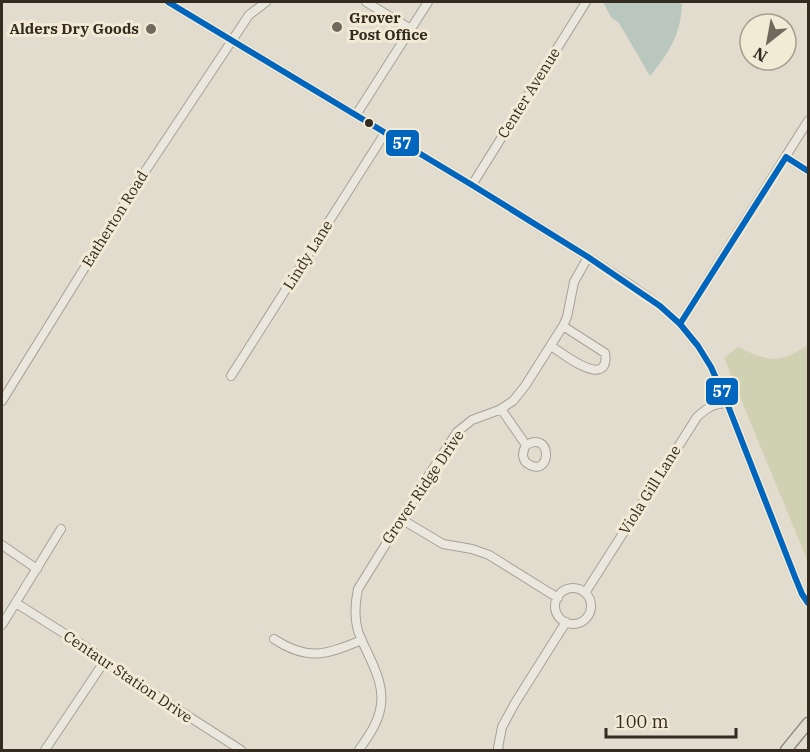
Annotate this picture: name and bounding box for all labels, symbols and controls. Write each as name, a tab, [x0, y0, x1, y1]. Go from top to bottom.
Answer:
place label: Grover Post Office	[349, 8, 428, 44]
north arrow	[738, 12, 798, 72]
place label: Alders Dry Goods	[9, 19, 139, 38]
marker: Grover Post Office	[330, 20, 344, 34]
marker: Alders Dry Goods	[144, 22, 158, 36]
text: N	[750, 43, 771, 67]
street label: Center Avenue	[493, 44, 564, 142]
unlabelled marker	[363, 117, 375, 129]
line badge: 57	[385, 129, 420, 157]
text: 57	[392, 133, 412, 153]
street label: Eatherton Road	[77, 167, 152, 270]
street label: Lindy Lane	[279, 216, 336, 293]
line badge: 57	[705, 377, 739, 406]
text: 57	[712, 381, 732, 401]
street label: Grover Ridge Drive	[377, 426, 468, 547]
street label: Viola Gill Lane	[615, 442, 685, 538]
street label: Centaur Station Drive	[60, 626, 196, 727]
scale bar	[606, 701, 736, 739]
text: 100 m	[615, 710, 669, 733]

